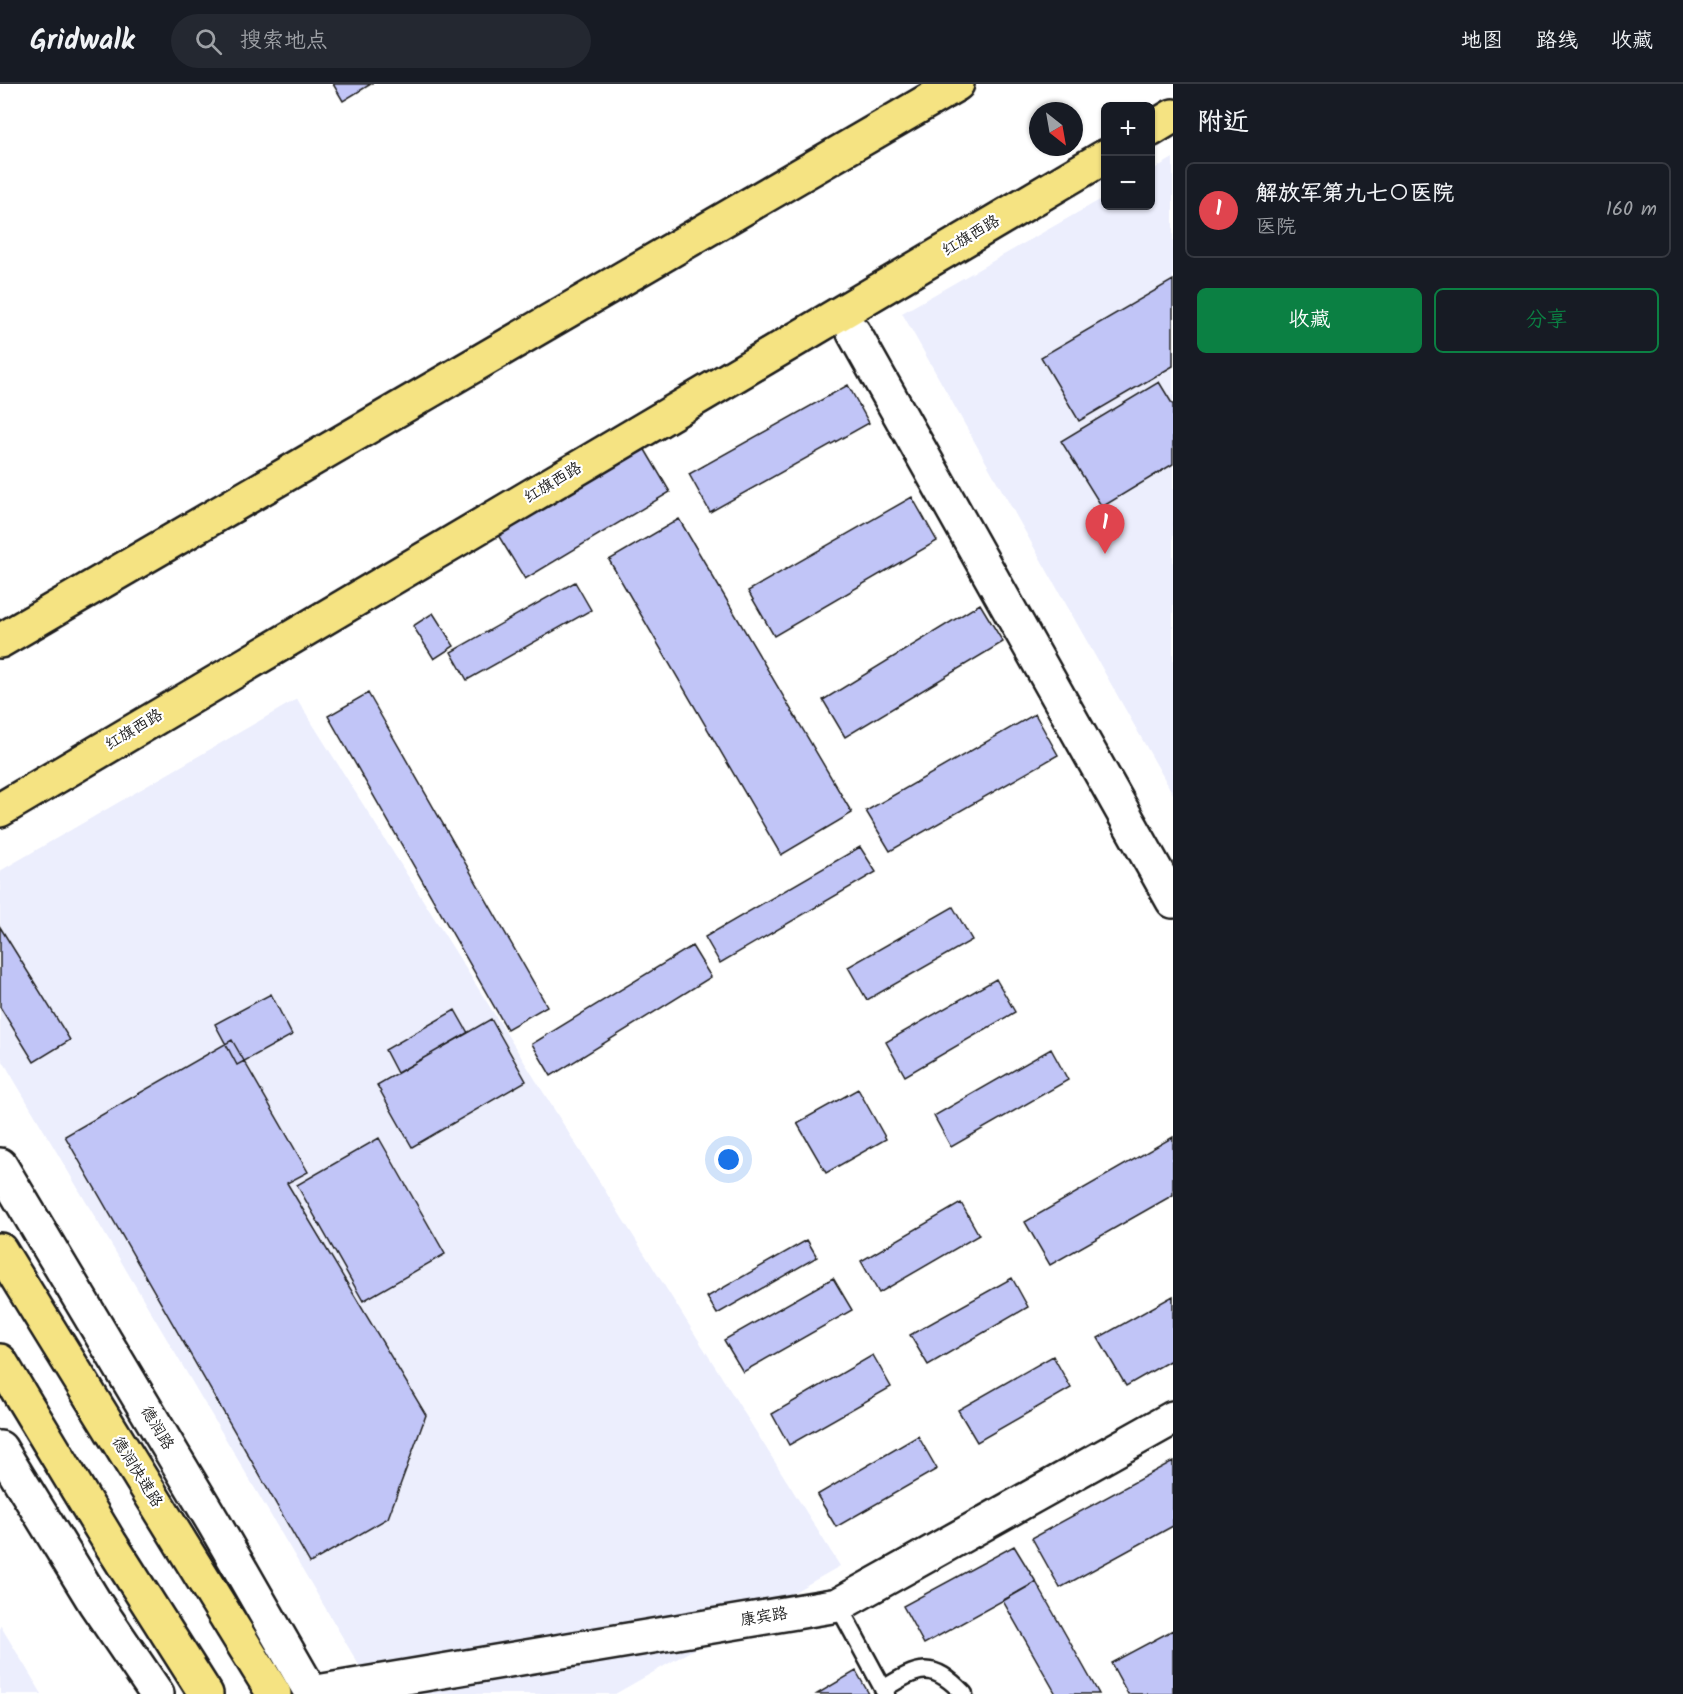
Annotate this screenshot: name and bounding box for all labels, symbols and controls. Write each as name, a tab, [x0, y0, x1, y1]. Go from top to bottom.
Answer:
search box	[171, 14, 591, 68]
text: Gridwalk	[30, 19, 135, 64]
text: 搜索地点	[240, 24, 328, 59]
icon: search	[192, 25, 225, 58]
text: 地图	[1461, 25, 1503, 58]
text: 路线	[1536, 25, 1578, 58]
text: 收藏	[1611, 25, 1653, 58]
north arrow	[1029, 102, 1083, 156]
map controls	[1101, 102, 1155, 210]
button: +	[1101, 102, 1155, 156]
text: 附近	[1197, 102, 1249, 144]
button: −	[1101, 156, 1155, 210]
text: 解放军第九七〇医院	[1256, 177, 1454, 212]
text: 1	[1215, 194, 1222, 226]
text: 160 m	[1606, 194, 1657, 226]
street label: 红旗西路	[937, 209, 1005, 263]
text: 医院	[1256, 212, 1296, 244]
button: 收藏	[1197, 288, 1422, 353]
button: 分享	[1434, 288, 1659, 353]
street label: 红旗西路	[519, 456, 587, 510]
pin: 1	[1086, 504, 1124, 554]
street label: 红旗西路	[100, 703, 168, 757]
your location	[714, 1145, 743, 1174]
street label: 德润路	[134, 1401, 180, 1455]
street label: 德润快速路	[105, 1431, 169, 1513]
street label: 康宾路	[738, 1601, 790, 1633]

